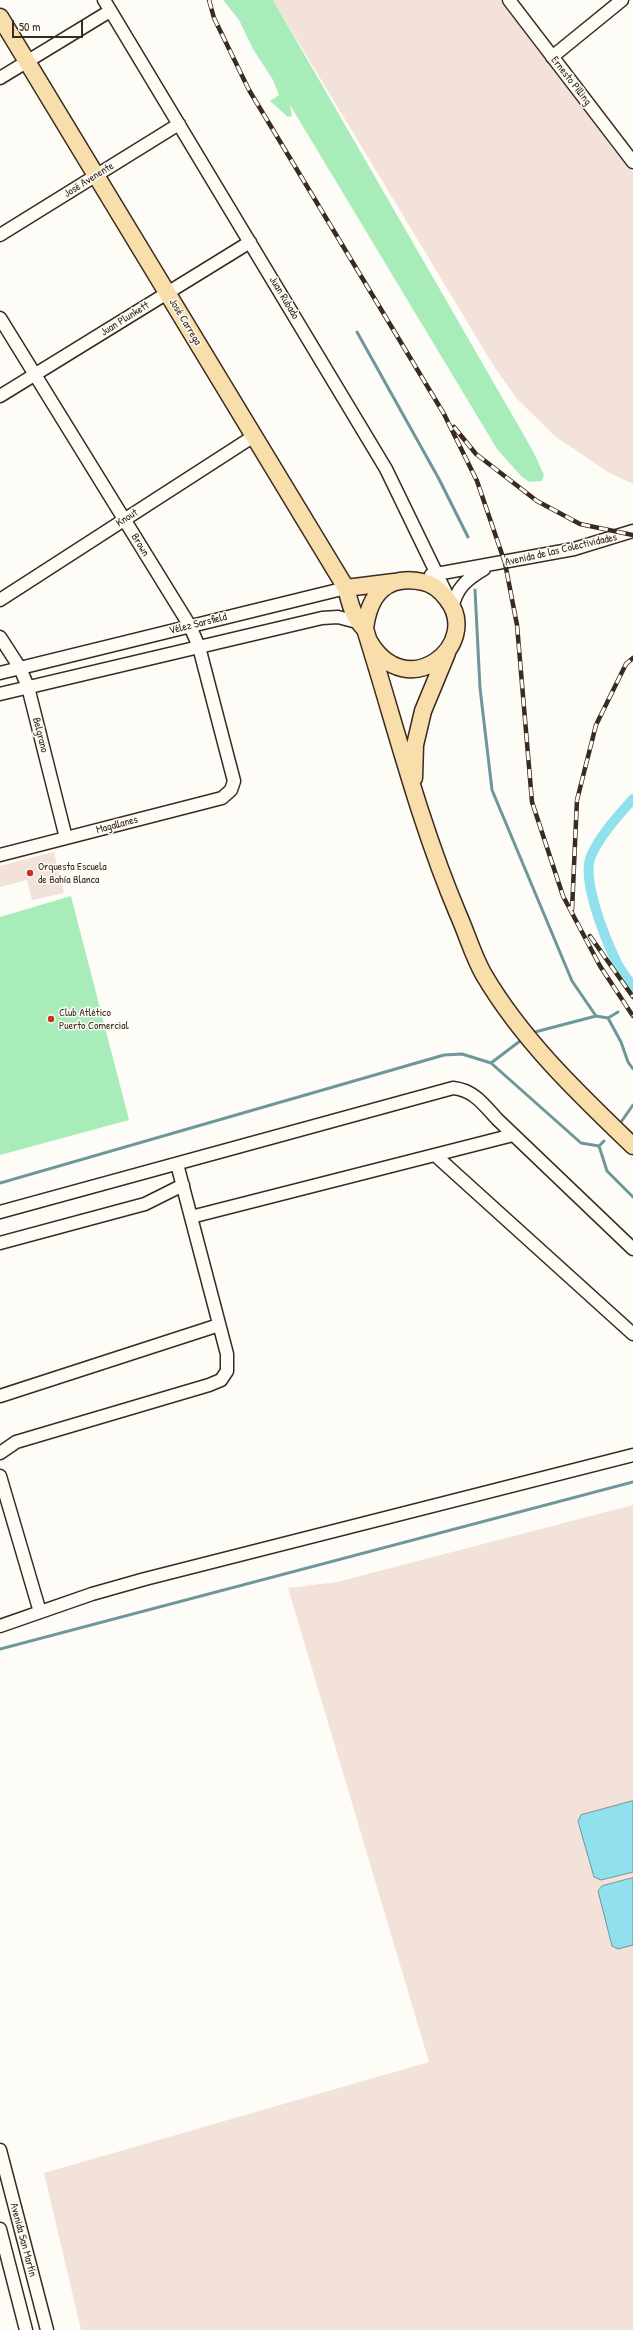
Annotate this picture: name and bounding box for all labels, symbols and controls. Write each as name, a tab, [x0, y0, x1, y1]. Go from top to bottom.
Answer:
scale bar	[14, 12, 85, 38]
text: 50 m	[19, 18, 40, 35]
street label: Ernesto Pilling	[548, 54, 594, 108]
street label: José Avenente	[62, 159, 116, 201]
street label: Juan Rubado	[266, 274, 302, 322]
street label: José Carrega	[166, 296, 204, 348]
street label: Juan Plunkett	[98, 299, 152, 339]
street label: Knout	[114, 506, 140, 530]
street label: Brown	[128, 531, 152, 559]
street label: Avenida de las Colectividades	[504, 531, 618, 569]
street label: Vélez Sarsfield	[168, 610, 228, 638]
street label: Belgrano	[29, 716, 51, 754]
street label: Magallanes	[95, 813, 139, 837]
place label: Orquesta Escuela de Bahía Blanca	[38, 860, 106, 886]
marker: Orquesta Escuela de Bahía Blanca	[25, 868, 35, 878]
place label: Club Atlético Puerto Comercial	[59, 1006, 129, 1032]
marker: Club Atlético Puerto Comercial	[46, 1014, 56, 1024]
street label: Avenida San Martín	[7, 2202, 39, 2278]

